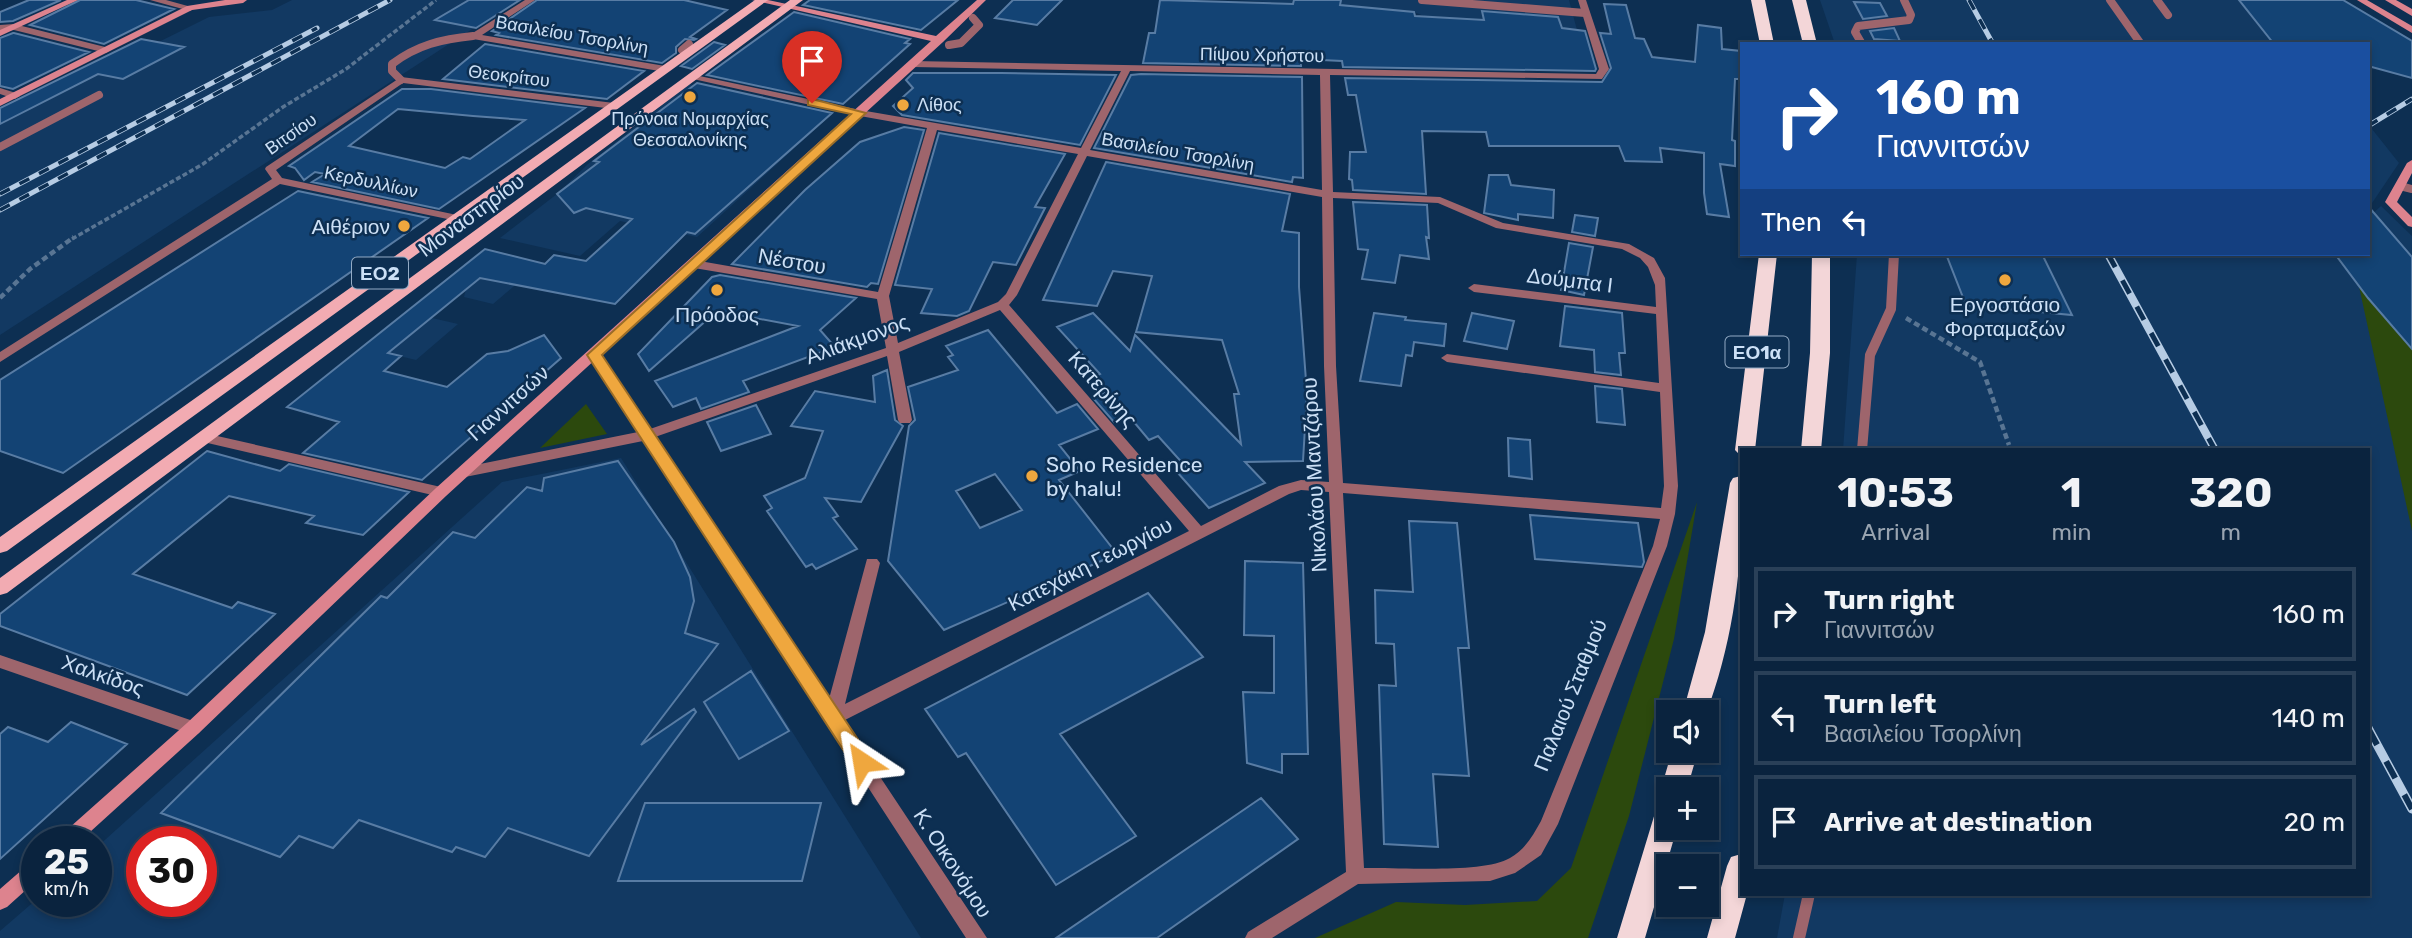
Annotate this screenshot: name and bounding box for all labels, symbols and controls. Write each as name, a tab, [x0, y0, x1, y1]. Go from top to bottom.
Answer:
street label: Βασιλείου Τσορλίνη	[494, 11, 650, 59]
pin	[782, 31, 842, 103]
icon: arrive	[793, 42, 831, 80]
street label: Πίψου Χρήστου	[1200, 43, 1324, 67]
street label: Θεοκρίτου	[467, 60, 551, 92]
text: 160 m	[1876, 68, 2021, 126]
icon: right	[1761, 70, 1852, 161]
marker: Πρόνοια Νομαρχίας Θεσσαλονίκης	[682, 89, 698, 105]
place label: Λίθος	[917, 94, 962, 116]
marker: Λίθος	[895, 97, 911, 113]
street label: Βιτσίου	[261, 108, 321, 160]
place label: Πρόνοια Νομαρχίας Θεσσαλονίκης	[611, 108, 769, 151]
text: Γιαννιτσών	[1876, 127, 2030, 165]
street label: Βασιλείου Τσορλίνη	[1100, 128, 1256, 176]
street label: Κερδυλλίων	[322, 161, 420, 203]
street label: Μοναστηρίου	[413, 168, 529, 262]
icon: left	[1836, 203, 1874, 241]
text: Then	[1761, 207, 1822, 238]
place label: Αιθέριον	[311, 214, 390, 239]
marker: Αιθέριον	[396, 218, 412, 234]
street label: Νέστου	[756, 243, 828, 279]
road number: ΕΟ2	[352, 258, 408, 288]
street label: Δούμπα Ι	[1525, 262, 1615, 298]
marker: Εργοστάσιο Φορταμαξών	[1997, 272, 2013, 288]
marker: Πρόοδος	[709, 282, 725, 298]
place label: Εργοστάσιο Φορταμαξών	[1945, 292, 2065, 341]
place label: Πρόοδος	[675, 302, 759, 327]
street label: Αλιάκμονος	[802, 309, 912, 369]
road number: ΕΟ1α	[1726, 336, 1788, 368]
street label: Κατερίνης	[1063, 346, 1143, 432]
street label: Γιαννιτσών	[462, 360, 554, 446]
street label: Νικολάου Μαντζάρου	[1296, 377, 1332, 573]
place label: Soho Residence by halu!	[1046, 452, 1203, 501]
marker: Soho Residence by halu!	[1024, 468, 1040, 484]
text: 10:53	[1837, 468, 1954, 518]
text: 1	[2061, 468, 2082, 518]
text: 320	[2189, 468, 2272, 518]
street label: Κατεχάκη Γεωργίου	[1004, 512, 1176, 616]
text: Arrival	[1861, 518, 1930, 546]
text: min	[2051, 518, 2091, 546]
text: m	[2220, 518, 2241, 546]
text: Turn right	[1824, 585, 1954, 616]
icon: right	[1765, 595, 1803, 633]
text: 160 m	[2272, 599, 2345, 630]
street label: Παλαιού Σταθμού	[1528, 615, 1612, 775]
text: Γιαννιτσών	[1824, 616, 1935, 644]
street label: Χαλκίδος	[59, 649, 147, 701]
text: Turn left	[1824, 689, 1936, 720]
icon: left	[1765, 699, 1803, 737]
map controls	[1656, 700, 1719, 917]
button: sound	[1656, 700, 1719, 763]
text: 140 m	[2272, 703, 2345, 734]
text: Βασιλείου Τσορλίνη	[1824, 720, 2022, 748]
position arrow	[825, 725, 899, 799]
button: +	[1656, 777, 1719, 840]
icon: arrive	[1765, 803, 1803, 841]
street label: Κ. Οικονόμου	[909, 804, 997, 922]
text: Arrive at destination	[1824, 807, 2092, 838]
text: 20 m	[2284, 807, 2345, 838]
speed limit sign: 30	[126, 826, 217, 917]
text: 25	[44, 841, 89, 883]
button: −	[1656, 854, 1719, 917]
text: km/h	[44, 878, 89, 900]

